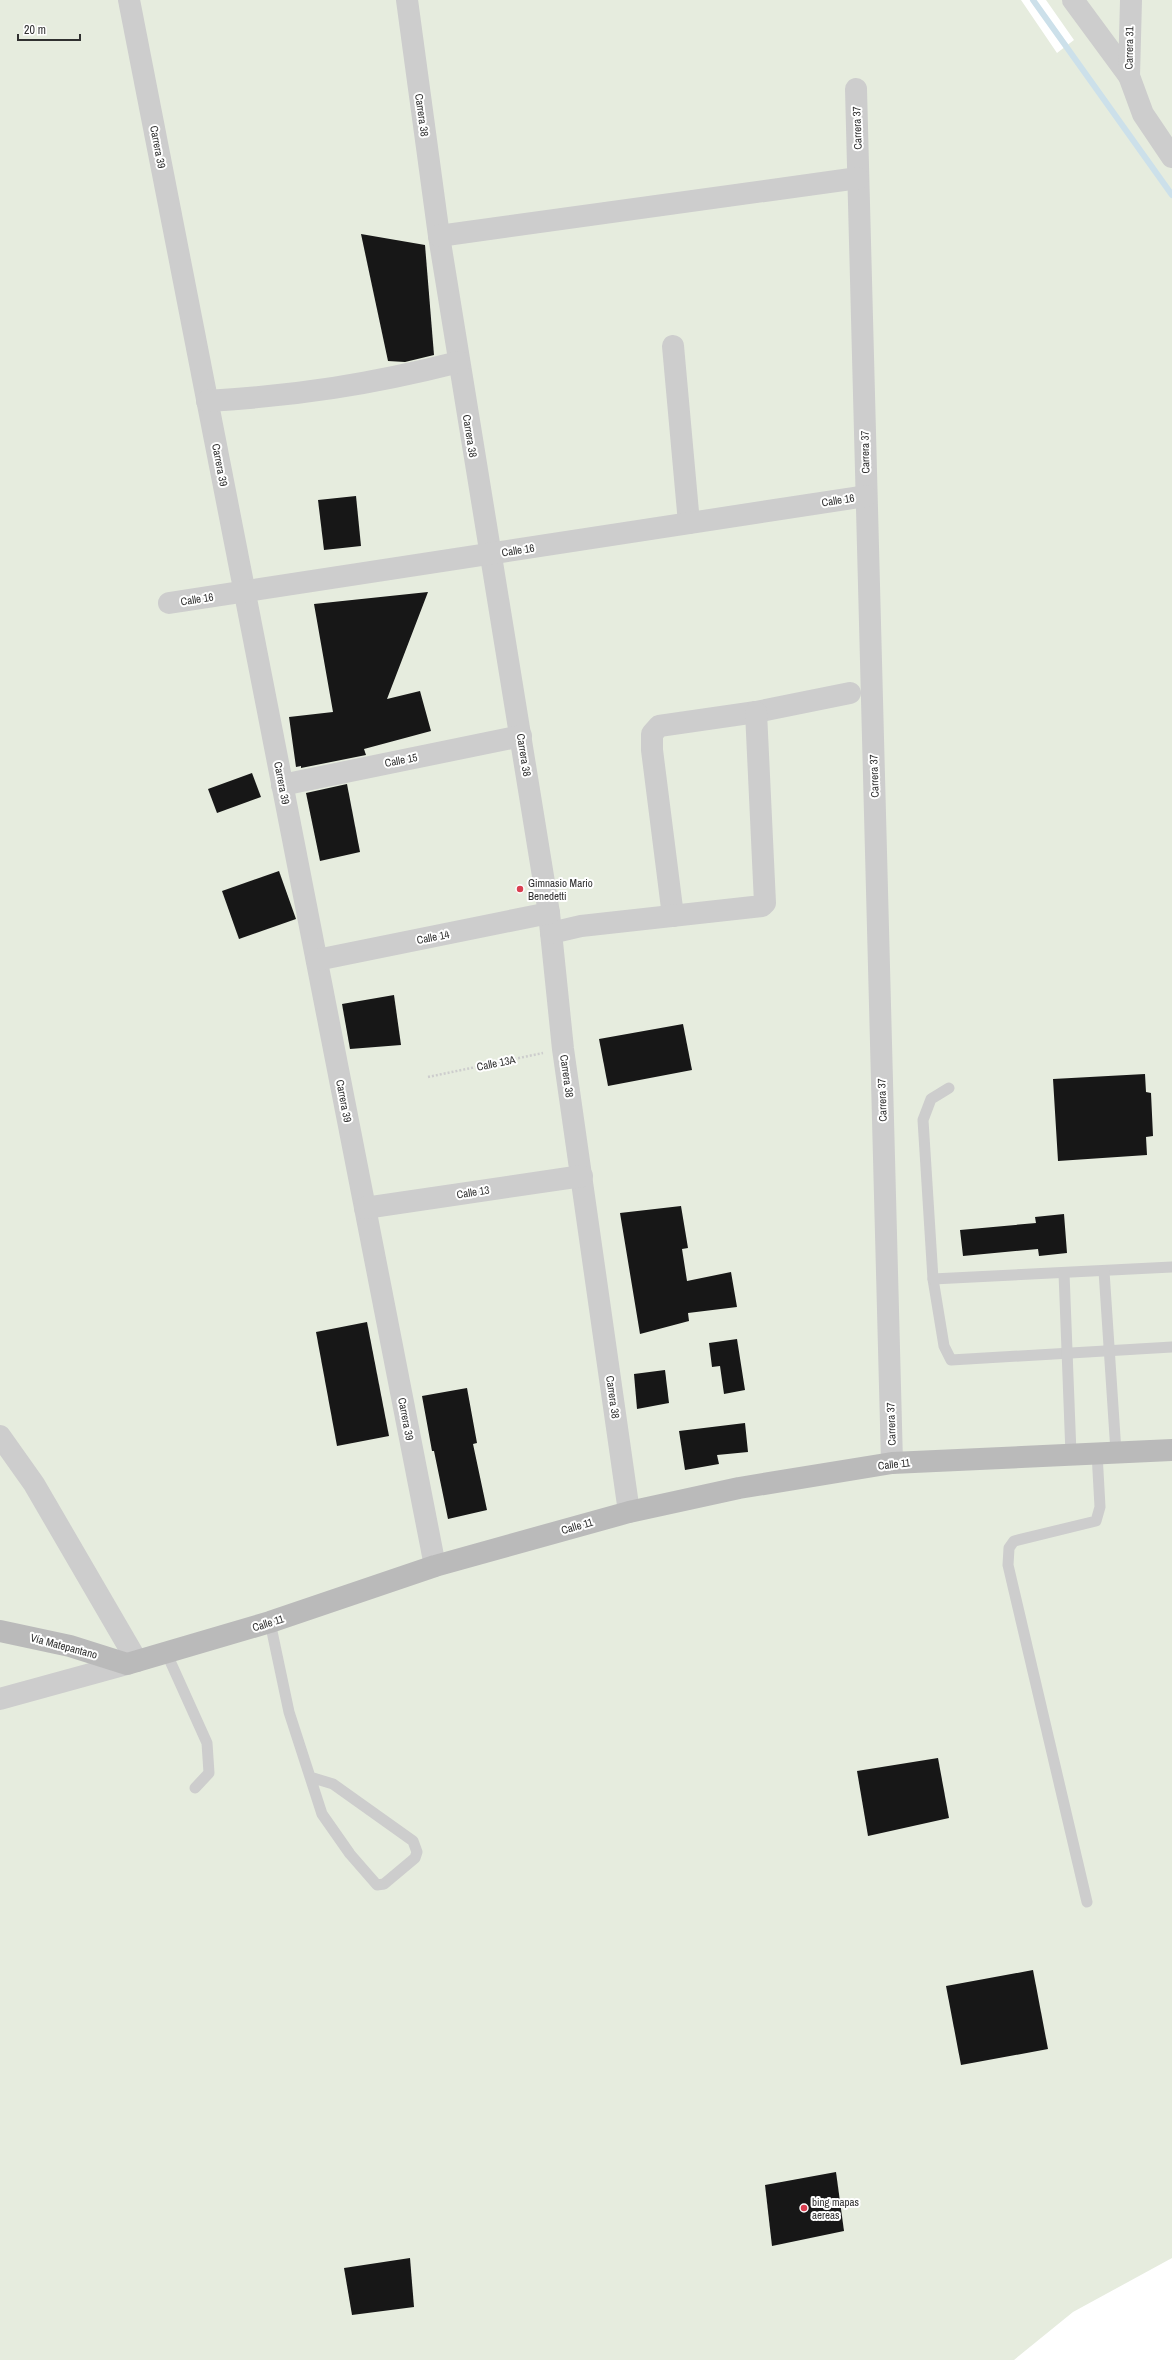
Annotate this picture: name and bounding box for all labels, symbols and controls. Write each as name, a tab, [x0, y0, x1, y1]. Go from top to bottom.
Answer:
scale bar	[18, 16, 80, 42]
text: 20 m	[24, 22, 46, 38]
street label: Carrera 31	[1122, 26, 1136, 70]
street label: Carrera 38	[412, 93, 432, 137]
street label: Carrera 37	[849, 106, 865, 150]
street label: Carrera 39	[147, 125, 169, 169]
street label: Carrera 38	[460, 414, 480, 458]
street label: Carrera 37	[858, 430, 872, 474]
street label: Carrera 39	[209, 443, 231, 487]
street label: Calle 16	[821, 490, 855, 510]
street label: Calle 16	[501, 540, 535, 560]
street label: Calle 16	[180, 589, 214, 609]
street label: Carrera 38	[514, 733, 534, 777]
street label: Calle 15	[383, 750, 419, 770]
street label: Carrera 37	[866, 754, 882, 798]
street label: Carrera 39	[271, 761, 293, 805]
place label: Gimnasio Mario Benedetti	[528, 876, 593, 903]
marker: Gimnasio Mario Benedetti	[515, 884, 525, 894]
street label: Calle 14	[415, 927, 451, 947]
street label: Calle 13A	[475, 1052, 517, 1074]
street label: Carrera 38	[557, 1054, 577, 1098]
street label: Carrera 37	[874, 1078, 890, 1122]
street label: Carrera 39	[333, 1079, 355, 1123]
street label: Calle 13	[456, 1182, 490, 1202]
street label: Carrera 38	[603, 1375, 623, 1419]
street label: Carrera 39	[395, 1397, 417, 1441]
street label: Carrera 37	[883, 1402, 899, 1446]
street label: Calle 11	[877, 1455, 911, 1473]
street label: Calle 11	[559, 1515, 595, 1537]
street label: Calle 11	[250, 1612, 286, 1634]
street label: Vía Matepantano	[29, 1630, 99, 1662]
place label: bing mapas aereas	[812, 2195, 860, 2222]
marker: bing mapas aereas	[799, 2203, 809, 2213]

